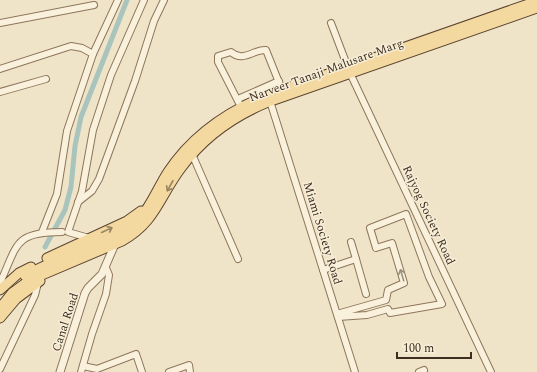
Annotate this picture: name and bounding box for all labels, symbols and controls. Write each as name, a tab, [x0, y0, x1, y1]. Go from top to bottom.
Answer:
street label: Narveer Tanaji Malusare Marg	[246, 34, 406, 107]
street label: Rajyog Society Road	[397, 162, 460, 268]
street label: Miami Society Road	[298, 179, 347, 287]
one-way arrow	[165, 180, 173, 192]
one-way arrow	[100, 226, 112, 233]
one-way arrow	[398, 269, 405, 282]
street label: Canal Road	[47, 290, 84, 354]
scale bar	[397, 334, 471, 360]
text: 100 m	[403, 339, 434, 358]

